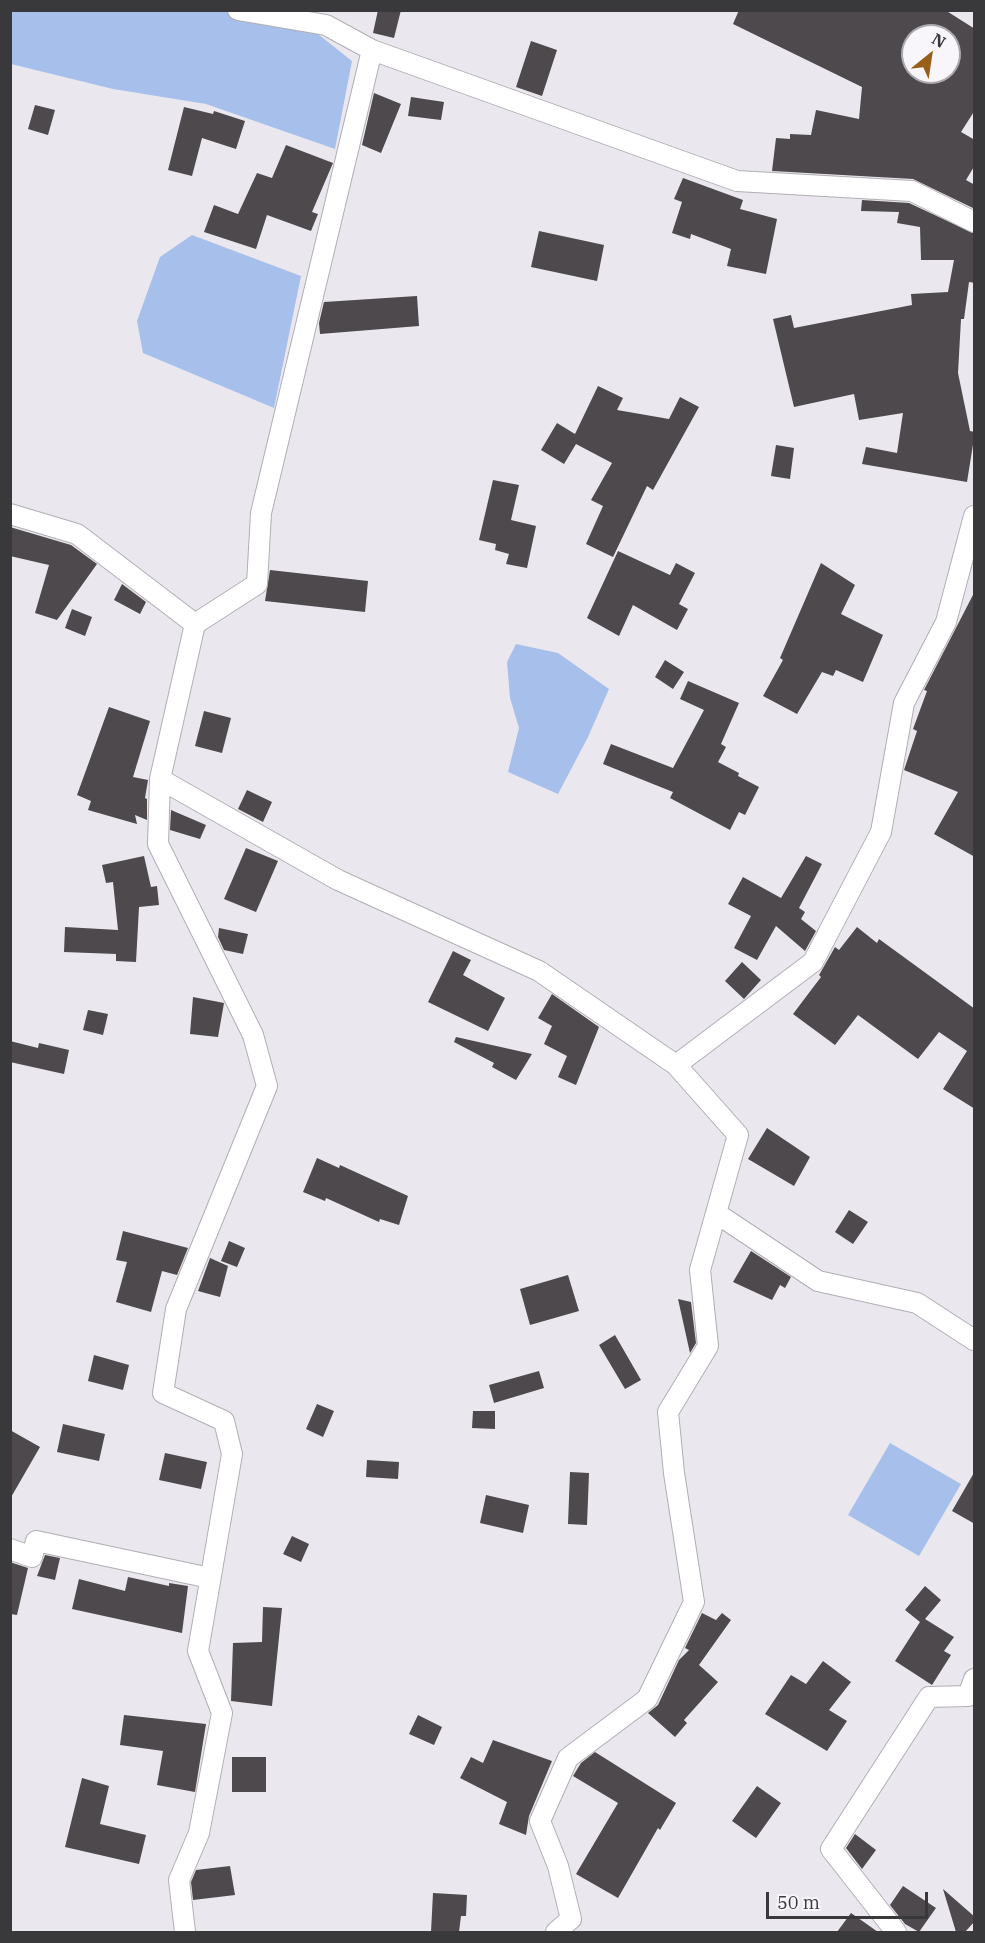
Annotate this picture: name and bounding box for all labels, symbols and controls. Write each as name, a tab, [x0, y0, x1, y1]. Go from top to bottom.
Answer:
north arrow	[901, 24, 961, 84]
text: N	[929, 28, 949, 52]
scale bar	[769, 1880, 931, 1918]
text: 50 m	[777, 1891, 820, 1914]

